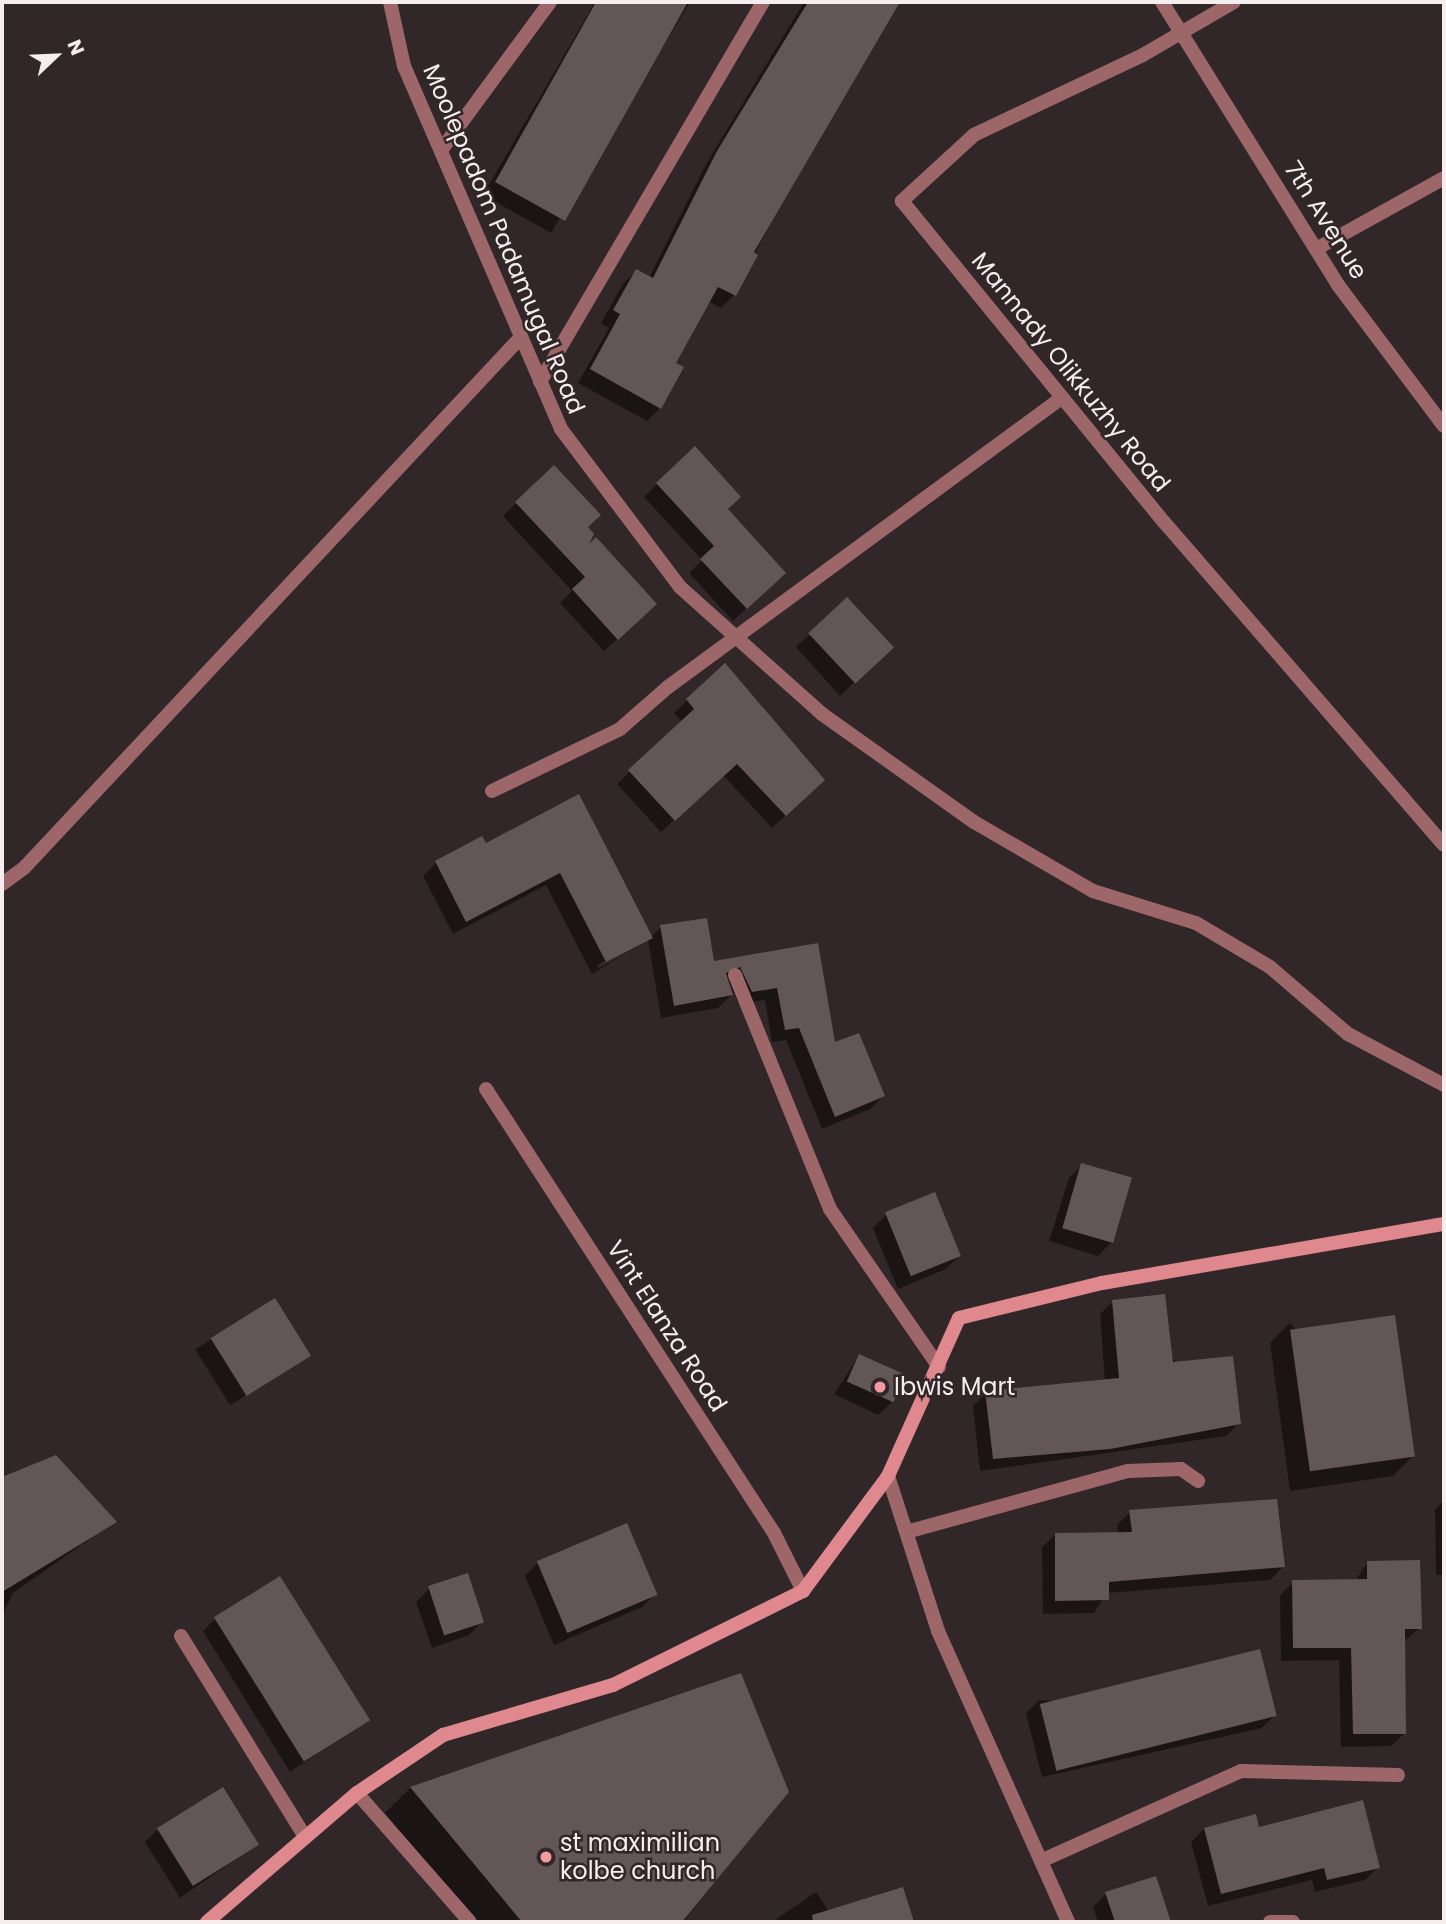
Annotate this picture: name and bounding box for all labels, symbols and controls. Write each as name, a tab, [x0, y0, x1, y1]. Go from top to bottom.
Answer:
north arrow	[21, 21, 91, 91]
text: N	[61, 36, 91, 59]
street label: Moolepadom Padamugal Road	[417, 60, 591, 418]
street label: 7th Avenue	[1278, 156, 1374, 284]
street label: Mannady Olikkuzhy Road	[966, 247, 1176, 497]
street label: Vint Elanza Road	[601, 1235, 733, 1417]
place label: Ibwis Mart	[894, 1373, 1015, 1401]
marker: Ibwis Mart	[872, 1379, 888, 1395]
place label: st maximilian kolbe church	[560, 1829, 720, 1885]
marker: st maximilian kolbe church	[538, 1849, 554, 1865]

